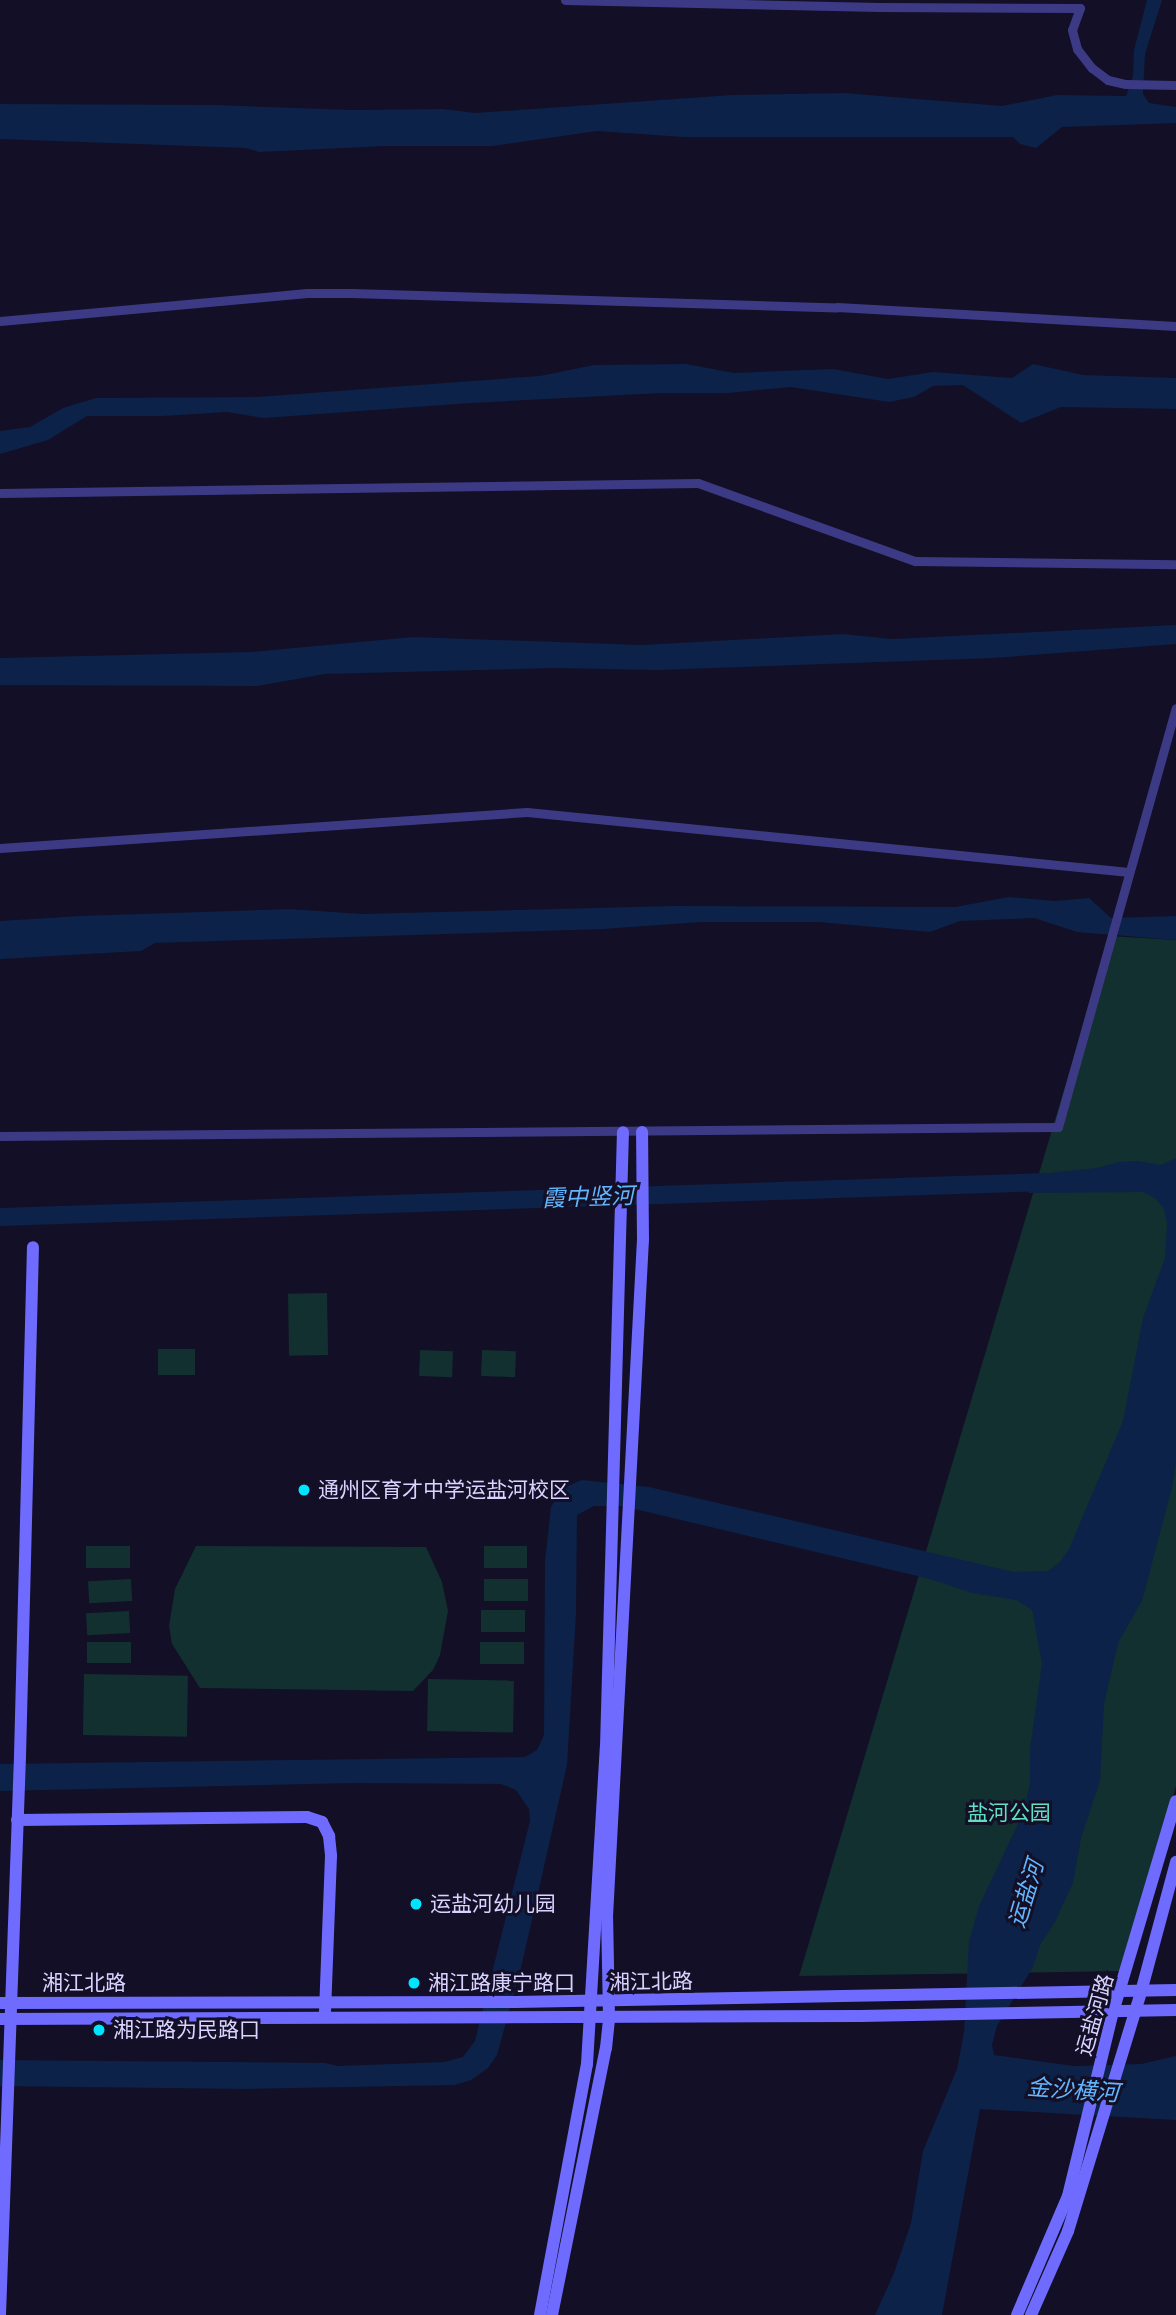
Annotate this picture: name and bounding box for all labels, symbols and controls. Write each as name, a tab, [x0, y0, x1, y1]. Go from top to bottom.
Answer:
water label: 霞中竖河	[542, 1182, 634, 1212]
place label: 通州区育才中学运盐河校区	[318, 1477, 570, 1503]
marker: 通州区育才中学运盐河校区	[296, 1482, 312, 1498]
park label: 盐河公园	[967, 1800, 1051, 1826]
water label: 运盐河	[1003, 1857, 1049, 1931]
place label: 运盐河幼儿园	[430, 1891, 556, 1917]
marker: 运盐河幼儿园	[408, 1896, 424, 1912]
street label: 湘江北路	[609, 1969, 693, 1995]
street label: 湘江北路	[42, 1970, 126, 1996]
place label: 湘江路康宁路口	[428, 1970, 575, 1996]
street label: 运盐河路	[1071, 1971, 1119, 2059]
marker: 湘江路康宁路口	[406, 1975, 422, 1991]
place label: 湘江路为民路口	[113, 2017, 260, 2043]
marker: 湘江路为民路口	[91, 2022, 107, 2038]
water label: 金沙横河	[1026, 2073, 1120, 2107]

